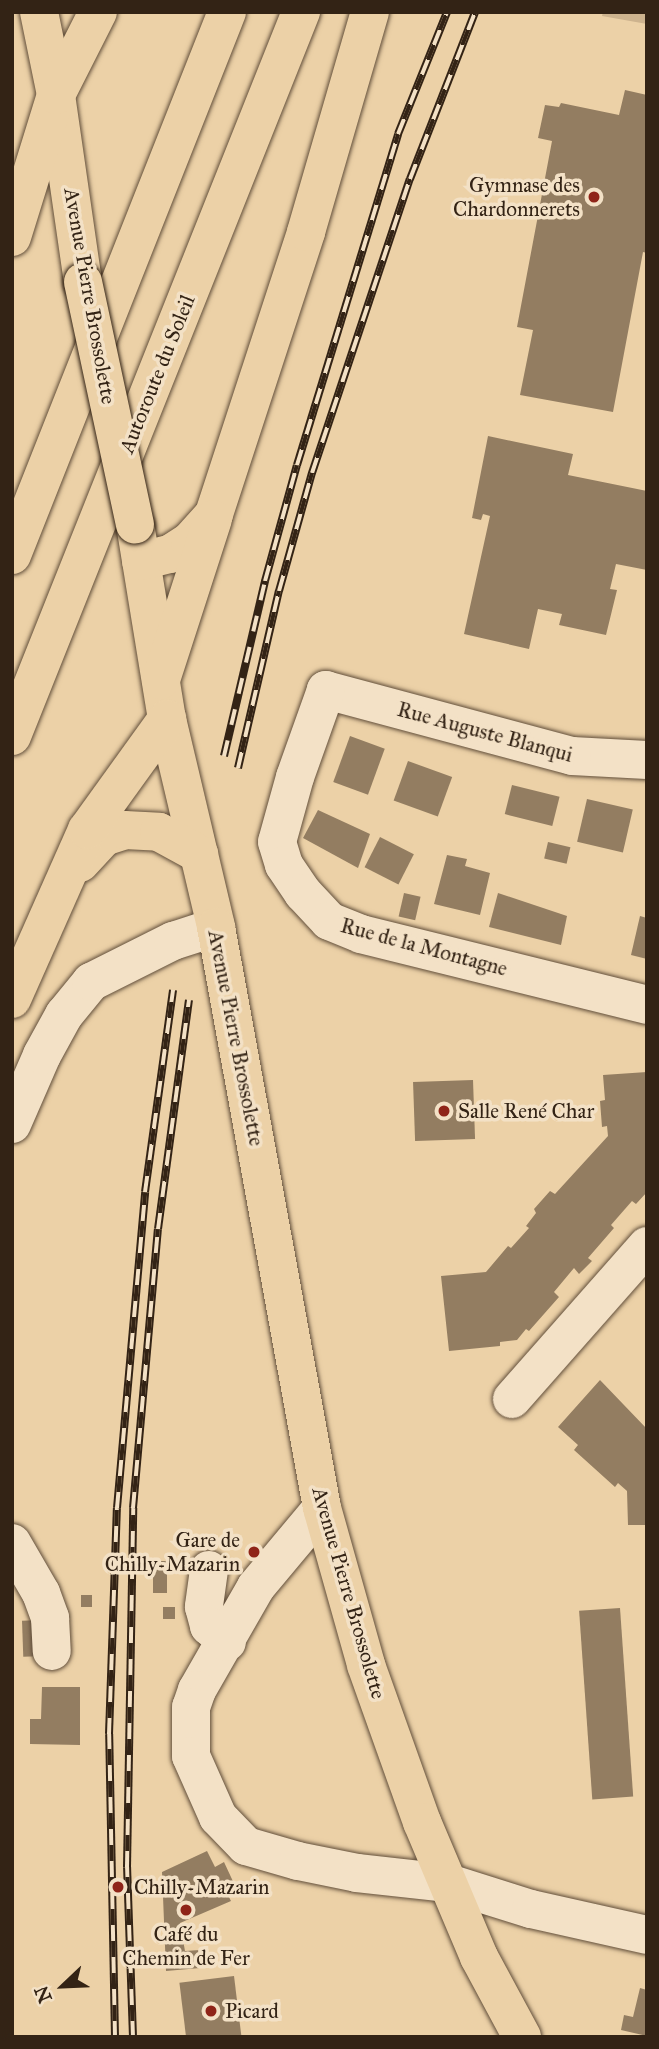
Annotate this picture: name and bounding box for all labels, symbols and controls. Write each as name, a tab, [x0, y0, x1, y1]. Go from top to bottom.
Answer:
place label: Gymnase des Chardonnerets	[453, 172, 580, 222]
street label: Avenue Pierre Brossolette	[59, 186, 121, 406]
marker: Gymnase des Chardonnerets	[586, 189, 602, 205]
street label: Autoroute du Soleil	[114, 291, 200, 457]
street label: Rue Auguste Blanqui	[395, 696, 575, 768]
street label: Rue de la Montagne	[338, 913, 510, 981]
street label: Avenue Pierre Brossolette	[203, 928, 269, 1148]
place label: Salle René Char	[458, 1098, 594, 1124]
marker: Salle René Char	[436, 1103, 452, 1119]
street label: Avenue Pierre Brossolette	[307, 1484, 391, 1702]
place label: Gare de Chilly-Mazarin	[105, 1527, 240, 1577]
marker: Gare de Chilly-Mazarin	[246, 1544, 262, 1560]
place label: Chilly-Mazarin	[134, 1874, 269, 1900]
marker: Chilly-Mazarin	[108, 1877, 128, 1897]
marker: Café du Chemin de Fer	[178, 1902, 194, 1918]
place label: Café du Chemin de Fer	[122, 1921, 250, 1971]
north arrow	[28, 1951, 98, 2021]
text: N	[29, 1982, 57, 2006]
place label: Picard	[225, 1998, 279, 2024]
marker: Picard	[203, 2003, 219, 2019]

